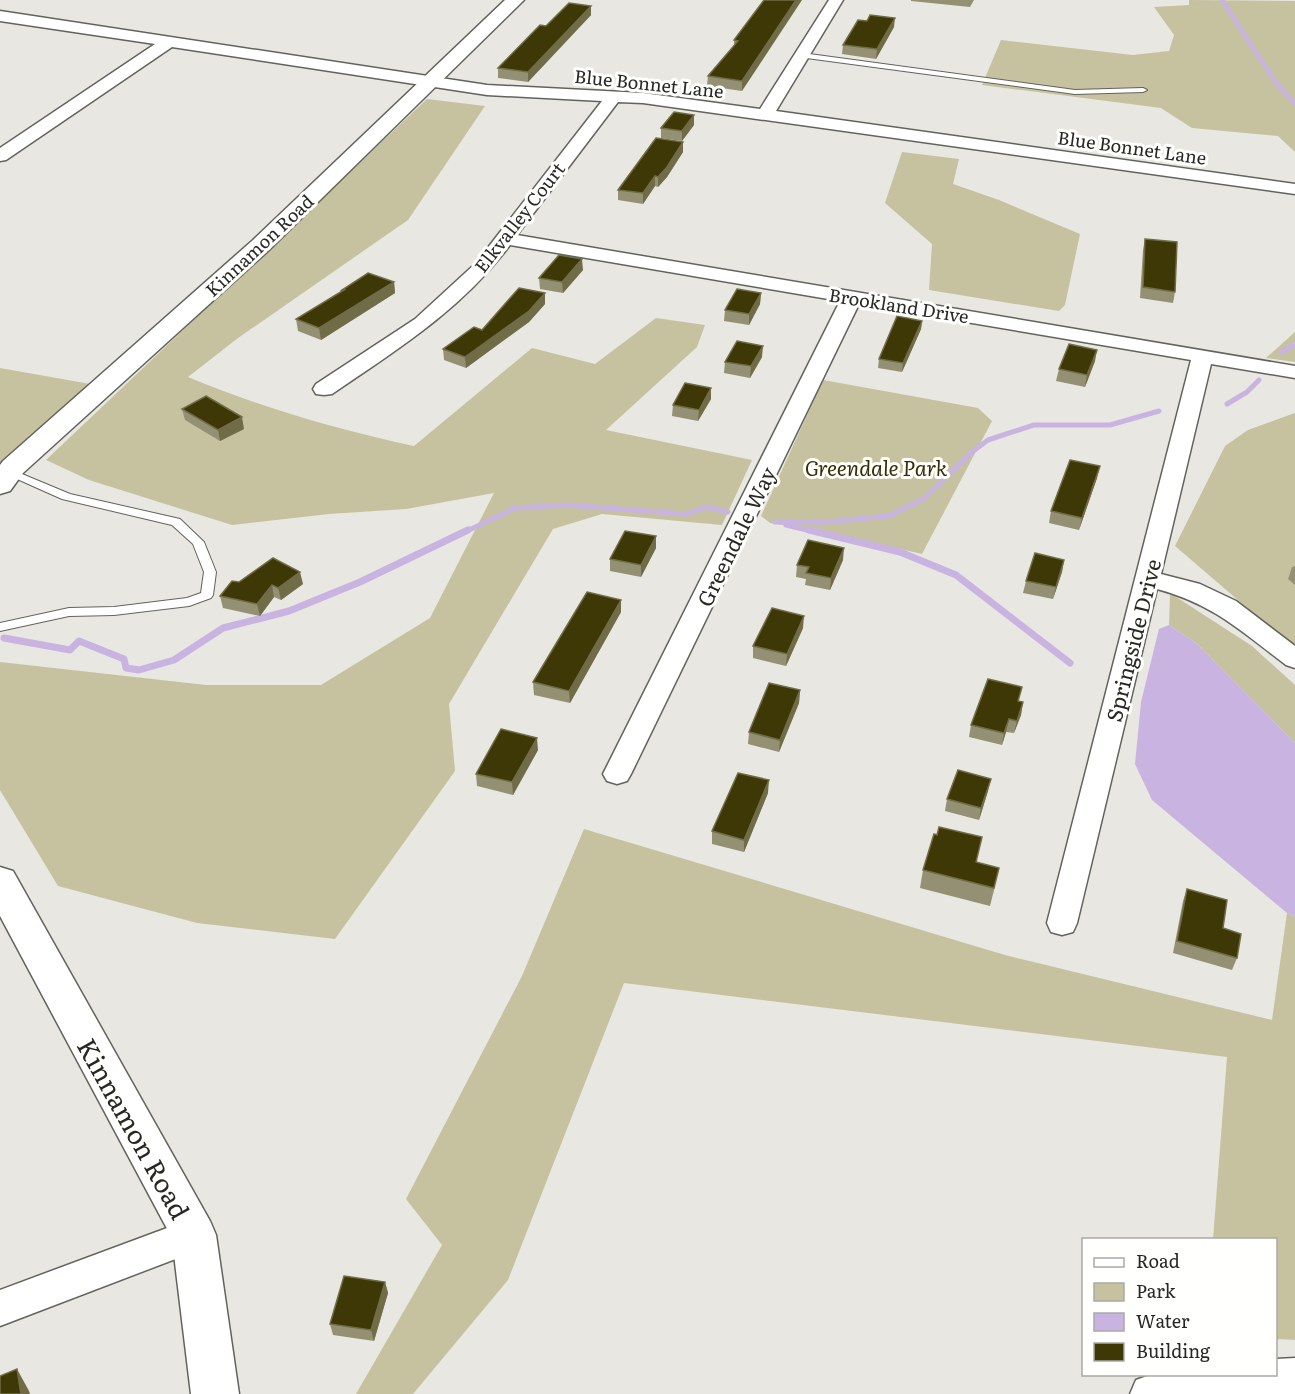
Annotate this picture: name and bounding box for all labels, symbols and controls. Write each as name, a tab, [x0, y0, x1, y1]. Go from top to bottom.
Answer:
street label: Blue Bonnet Lane	[573, 62, 725, 104]
street label: Blue Bonnet Lane	[1056, 123, 1208, 171]
street label: Elkvalley Court	[467, 156, 571, 278]
street label: Kinnamon Road	[199, 188, 319, 302]
street label: Brookland Drive	[827, 281, 971, 329]
park label: Greendale Park	[805, 451, 948, 482]
street label: Greendale Way	[688, 460, 783, 611]
street label: Springside Drive	[1097, 555, 1167, 725]
street label: Kinnamon Road	[69, 1030, 201, 1226]
legend	[1082, 1238, 1277, 1376]
text: Road	[1136, 1247, 1180, 1274]
text: Park	[1136, 1277, 1177, 1304]
text: Water	[1136, 1307, 1190, 1334]
text: Building	[1136, 1337, 1211, 1364]

